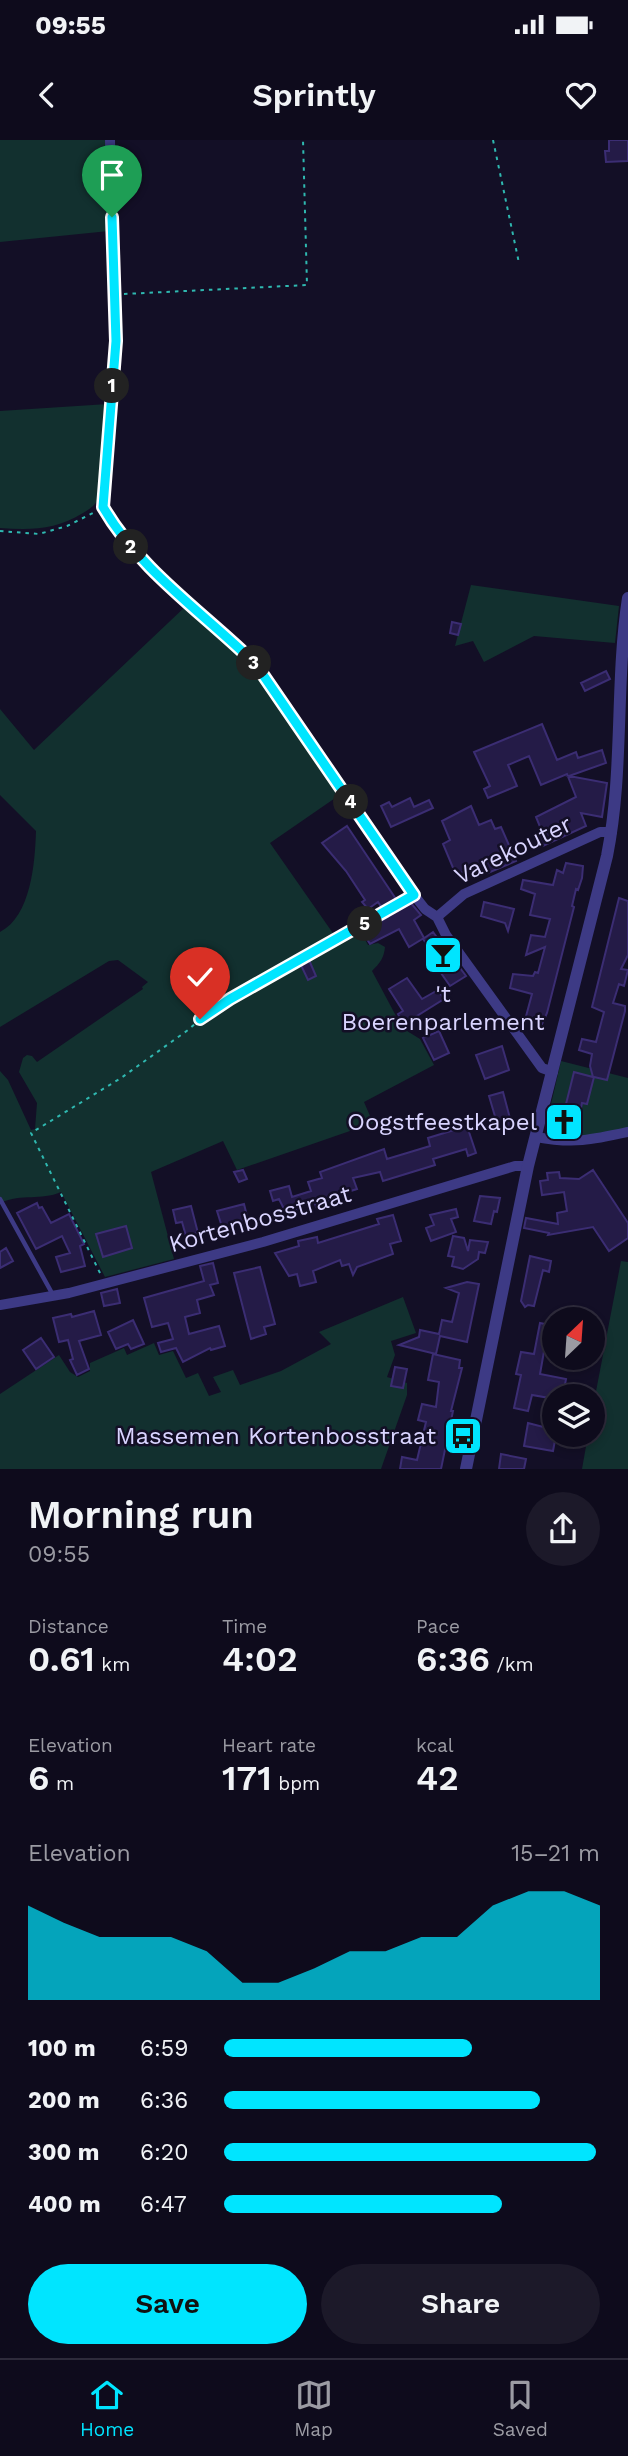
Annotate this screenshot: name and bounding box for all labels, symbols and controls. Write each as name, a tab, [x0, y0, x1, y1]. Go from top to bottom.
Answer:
text: 09:55	[35, 10, 106, 40]
icon: back	[28, 76, 66, 114]
text: Sprintly	[252, 76, 376, 114]
icon: heart	[562, 76, 600, 114]
pin	[82, 145, 142, 217]
icon: arrive	[93, 156, 131, 194]
pin: 1	[94, 369, 130, 404]
text: 1	[107, 374, 116, 397]
pin: 2	[114, 530, 148, 564]
text: 2	[125, 535, 136, 558]
pin: 3	[236, 645, 272, 680]
text: 3	[248, 651, 259, 674]
pin: 4	[334, 784, 368, 820]
text: 4	[344, 790, 357, 813]
street label: Varekouter	[450, 809, 576, 890]
pin: 5	[348, 906, 382, 942]
text: 5	[359, 912, 370, 935]
bar icon: 't Boerenparlement	[422, 934, 464, 976]
pin	[170, 947, 230, 1019]
icon: check	[181, 958, 219, 996]
place label: 't Boerenparlement	[341, 980, 545, 1036]
church icon: Oogstfeestkapel	[543, 1101, 585, 1143]
place label: Oogstfeestkapel	[347, 1108, 538, 1136]
street label: Kortenbosstraat	[166, 1180, 354, 1258]
north arrow	[542, 1307, 606, 1370]
map controls	[542, 1307, 605, 1447]
button: layers	[542, 1384, 605, 1447]
bus stop icon: Massemen Kortenbosstraat	[442, 1415, 484, 1457]
place label: Massemen Kortenbosstraat	[115, 1422, 436, 1450]
button: share	[526, 1492, 600, 1566]
text: Morning run	[28, 1493, 254, 1537]
text: 09:55	[28, 1541, 90, 1568]
text: Distance	[28, 1615, 109, 1638]
text: Time	[222, 1615, 267, 1638]
text: Pace	[416, 1615, 460, 1638]
text: 0.61	[28, 1638, 95, 1680]
text: 4:02	[222, 1638, 298, 1680]
text: 6:36	[416, 1638, 490, 1680]
text: km	[95, 1653, 130, 1676]
text: /km	[490, 1653, 534, 1676]
text: Elevation	[28, 1734, 113, 1757]
text: Heart rate	[222, 1734, 316, 1757]
text: kcal	[416, 1734, 454, 1757]
text: 6	[28, 1757, 49, 1799]
text: 171	[222, 1757, 272, 1799]
text: 42	[416, 1757, 459, 1799]
text: m	[49, 1772, 74, 1795]
text: bpm	[272, 1772, 320, 1795]
text: Elevation	[28, 1840, 131, 1867]
text: 15–21 m	[511, 1840, 600, 1867]
text: 100 m	[28, 2035, 96, 2062]
text: 6:59	[140, 2035, 188, 2062]
text: 200 m	[28, 2087, 100, 2114]
text: 6:36	[140, 2087, 188, 2114]
text: 300 m	[28, 2139, 99, 2166]
text: 6:20	[140, 2139, 189, 2166]
text: 400 m	[28, 2191, 101, 2218]
text: 6:47	[140, 2191, 187, 2218]
button: Save	[28, 2264, 307, 2344]
button: Share	[321, 2264, 600, 2344]
tab: Home	[80, 2376, 134, 2441]
tab: Map	[294, 2376, 333, 2441]
tab: Saved	[493, 2376, 548, 2441]

